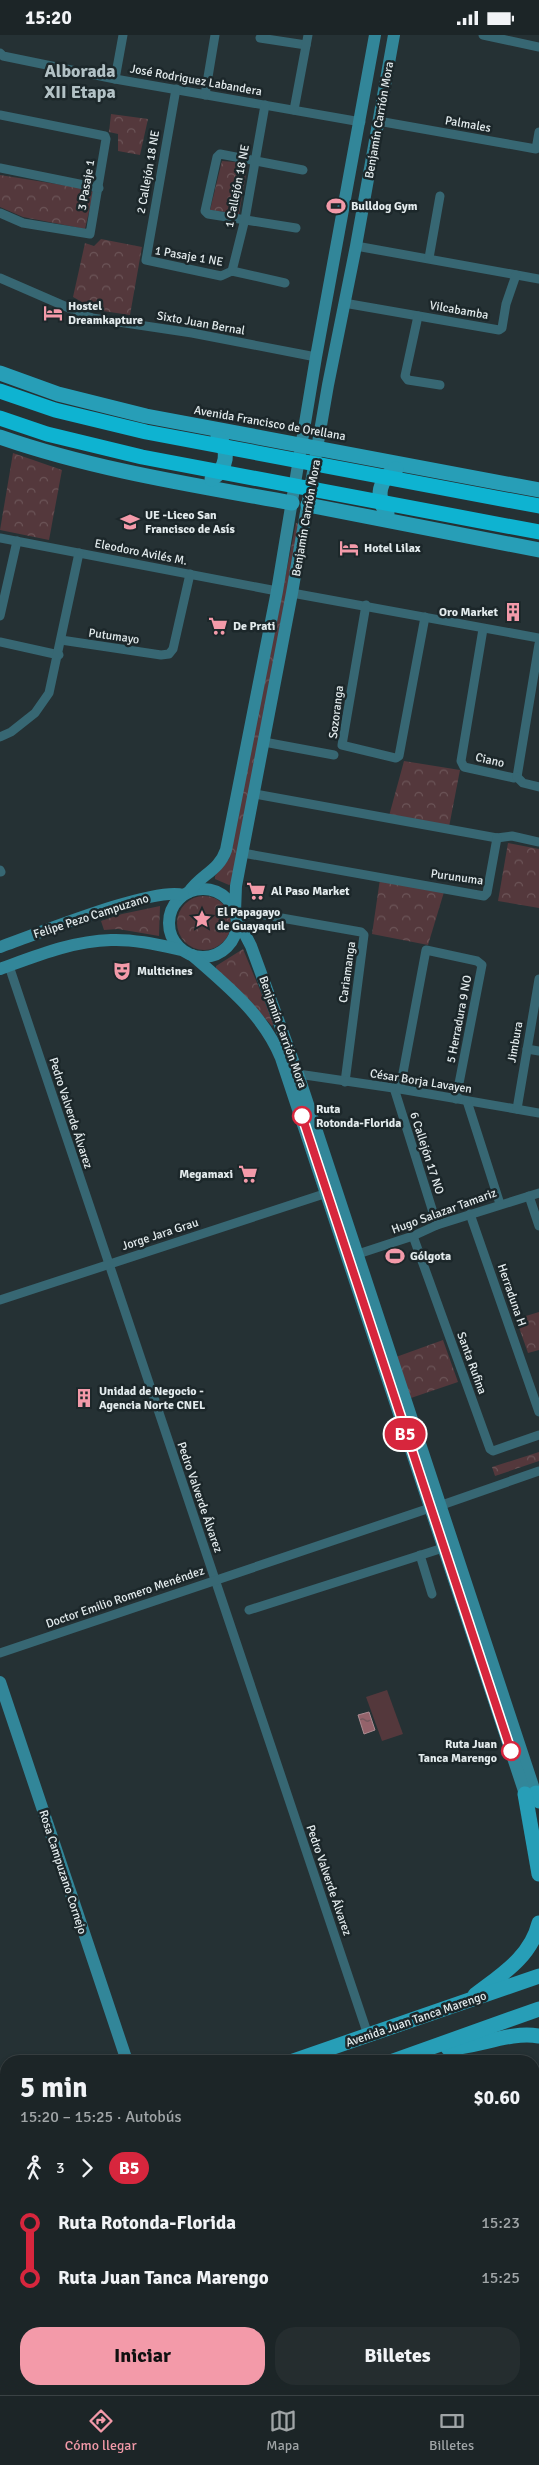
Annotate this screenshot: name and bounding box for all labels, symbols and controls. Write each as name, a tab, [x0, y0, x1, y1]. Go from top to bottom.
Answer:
text: 15:20	[25, 6, 72, 30]
district label: Alborada XII Etapa	[44, 60, 116, 103]
street label: Benjamín Carrión Mora	[362, 60, 397, 180]
street label: José Rodriguez Labandera	[129, 61, 263, 100]
street label: Palmales	[444, 113, 492, 136]
street label: 2 Callejón 18 NE	[134, 129, 163, 215]
street label: 1 Callejón 18 NE	[222, 143, 253, 229]
street label: 3 Pasaje 1	[75, 158, 98, 212]
sports icon: Bulldog Gym	[325, 195, 347, 217]
place label: Bulldog Gym	[351, 199, 418, 214]
street label: 1 Pasaje 1 NE	[154, 243, 224, 270]
street label: Vilcabamba	[428, 298, 490, 323]
place label: Hostel Dreamkapture	[68, 299, 143, 328]
hotel icon: Hostel Dreamkapture	[42, 302, 64, 324]
street label: Sixto Juan Bernal	[156, 308, 247, 339]
street label: Avenida Francisco de Orellana	[193, 403, 347, 444]
street label: Benjamín Carrión Mora	[289, 458, 324, 578]
place label: UE -Liceo San Francisco de Asís	[145, 508, 235, 537]
school or university icon: UE -Liceo San Francisco de Asís	[119, 511, 141, 533]
street label: Eleodoro Avilés M.	[93, 536, 188, 569]
hotel icon: Hotel Lilax	[338, 537, 360, 559]
place label: Hotel Lilax	[364, 541, 421, 556]
building icon: Oro Market	[502, 601, 524, 623]
place label: Oro Market	[439, 605, 498, 620]
supermarket icon: De Prati	[207, 615, 229, 637]
place label: De Prati	[233, 619, 275, 634]
street label: Putumayo	[88, 626, 140, 647]
street label: Sozoranga	[326, 685, 347, 740]
street label: Ciano	[474, 750, 506, 771]
street label: Purunuma	[430, 866, 484, 889]
supermarket icon: Al Paso Market	[245, 880, 267, 902]
place label: Al Paso Market	[271, 884, 350, 899]
street label: Felipe Pezo Campuzano	[32, 891, 151, 942]
place label: El Papagayo de Guayaquil	[217, 905, 285, 934]
place icon: El Papagayo de Guayaquil	[191, 908, 213, 930]
street label: Cariamanga	[336, 940, 359, 1004]
theatre icon: Multicines	[111, 960, 133, 982]
place label: Multicines	[137, 964, 193, 979]
street label: Benjamín Carrión Mora	[255, 974, 310, 1090]
street label: 5 Herradura 9 NO	[444, 974, 475, 1064]
street label: Jimbura	[505, 1020, 526, 1064]
street label: Pedro Valverde Álvarez	[45, 1056, 96, 1171]
street label: César Borja Lavayen	[369, 1066, 473, 1097]
place label: Ruta Rotonda-Florida	[316, 1102, 401, 1131]
marker: Ruta Rotonda-Florida	[292, 1106, 312, 1126]
street label: 6 Callejón 17 NO	[406, 1110, 447, 1196]
supermarket icon: Megamaxi	[237, 1163, 259, 1185]
place label: Megamaxi	[179, 1167, 233, 1182]
street label: Hugo Salazar Tamariz	[390, 1185, 499, 1237]
street label: Jorge Jara Grau	[120, 1215, 200, 1254]
sports icon: Gólgota	[384, 1245, 406, 1267]
place label: Gólgota	[410, 1249, 451, 1264]
street label: Herraduna H	[494, 1262, 529, 1328]
street label: Santa Rufina	[453, 1330, 490, 1396]
place label: Unidad de Negocio - Agencia Norte CNEL	[99, 1384, 206, 1413]
building icon: Unidad de Negocio - Agencia Norte CNEL	[73, 1387, 95, 1409]
line badge: B5	[382, 1418, 428, 1450]
text: B5	[395, 1423, 415, 1445]
street label: Pedro Valverde Álvarez	[174, 1440, 226, 1555]
street label: Doctor Emilio Romero Menéndez	[44, 1563, 206, 1632]
place label: Ruta Juan Tanca Marengo	[419, 1737, 497, 1766]
marker: Ruta Juan Tanca Marengo	[501, 1741, 521, 1761]
street label: Rosa Campuzano Cornejo	[35, 1808, 90, 1936]
street label: Pedro Valverde Álvarez	[303, 1823, 355, 1938]
street label: Avenida Juan Tanca Marengo	[344, 1988, 488, 2051]
text: 5 min	[20, 2071, 88, 2105]
text: $0.60	[474, 2086, 520, 2110]
text: 15:20 – 15:25 · Autobús	[20, 2107, 181, 2127]
icon: walk	[20, 2154, 48, 2182]
icon: forward	[73, 2154, 101, 2182]
text: B5	[119, 2157, 139, 2179]
text: 3	[56, 2158, 65, 2178]
text: Ruta Rotonda-Florida	[58, 2211, 236, 2235]
text: 15:23	[481, 2213, 520, 2233]
text: Ruta Juan Tanca Marengo	[58, 2266, 269, 2290]
text: 15:25	[481, 2268, 520, 2288]
button: Iniciar	[20, 2327, 265, 2385]
button: Billetes	[275, 2327, 520, 2385]
tab: Cómo llegar	[65, 2407, 137, 2454]
tab: Mapa	[266, 2407, 299, 2454]
tab: Billetes	[429, 2407, 474, 2454]

